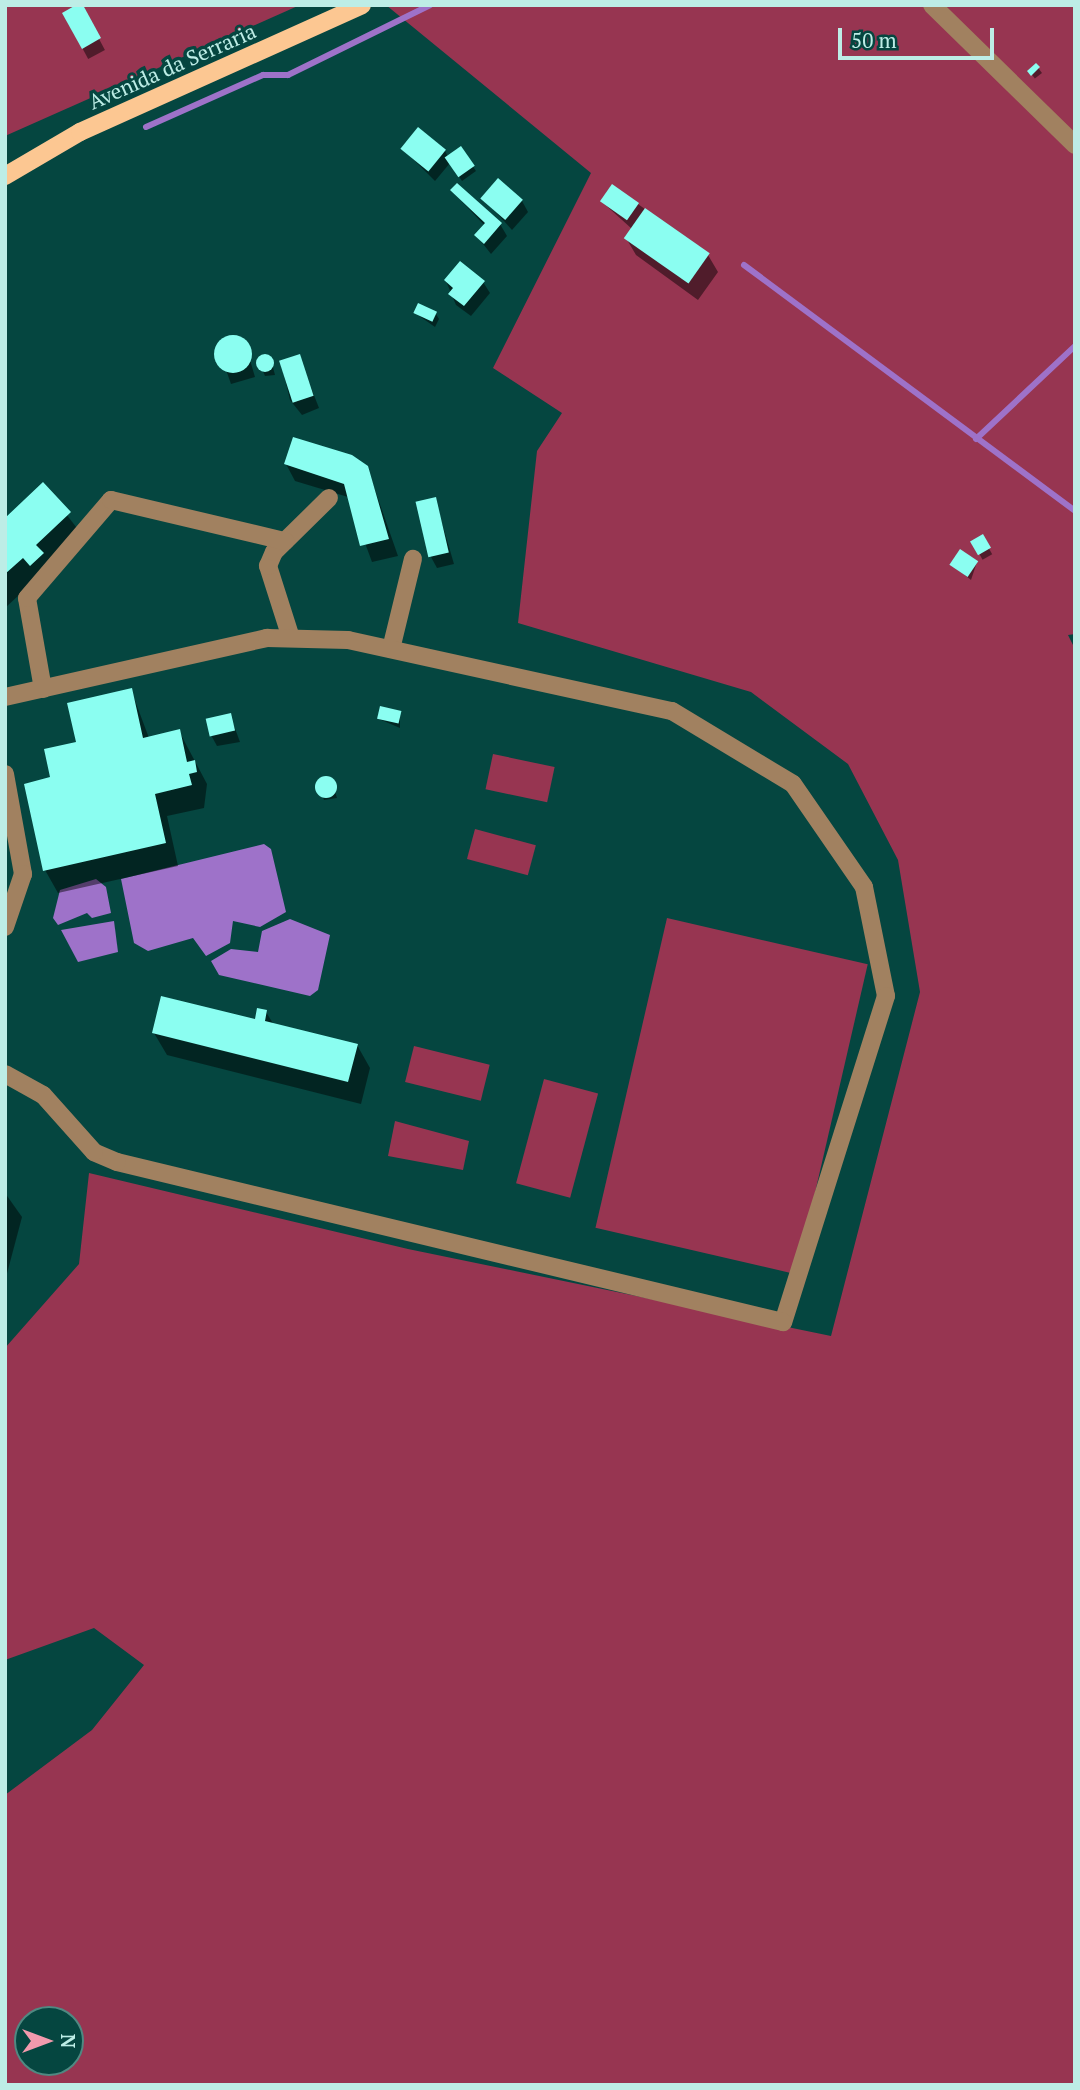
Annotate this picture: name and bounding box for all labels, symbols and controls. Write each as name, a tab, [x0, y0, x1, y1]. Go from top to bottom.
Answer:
scale bar	[842, 14, 998, 58]
street label: Avenida da Serraria	[84, 18, 260, 114]
text: 50 m	[851, 26, 897, 54]
north arrow	[14, 2006, 84, 2076]
text: N	[56, 2034, 81, 2048]

